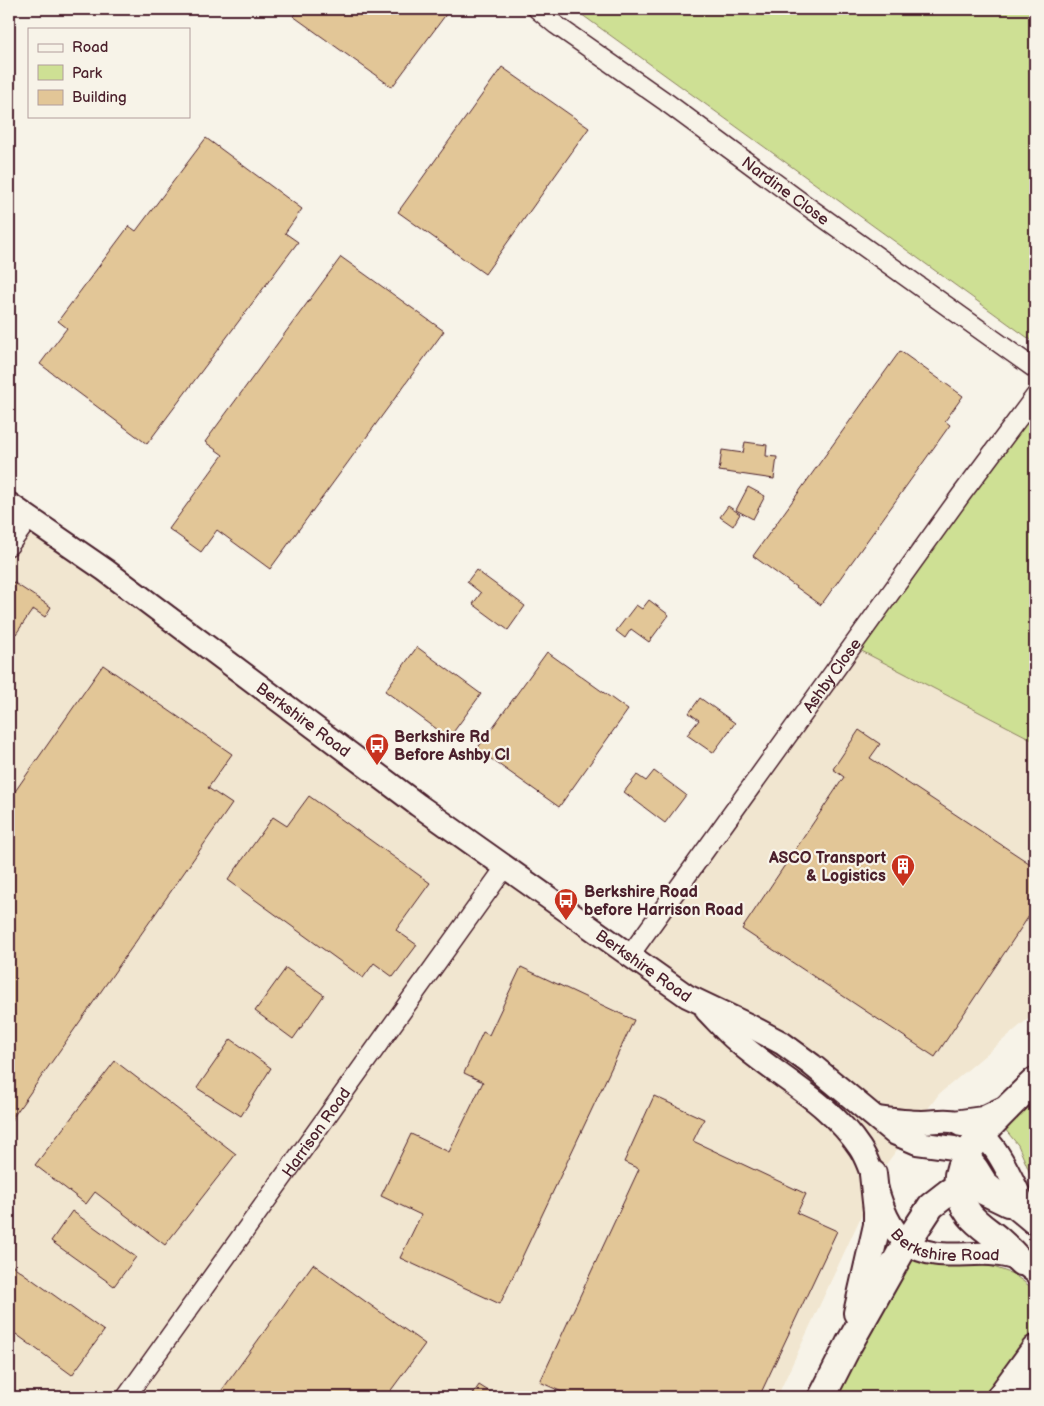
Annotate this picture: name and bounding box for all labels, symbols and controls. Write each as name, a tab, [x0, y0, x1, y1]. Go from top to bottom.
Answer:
legend	[28, 28, 190, 118]
text: Road	[72, 38, 108, 57]
text: Park	[72, 64, 103, 83]
text: Building	[72, 88, 127, 107]
street label: Nardine Close	[737, 153, 833, 230]
street label: Ashby Close	[800, 635, 866, 717]
street label: Berkshire Road	[252, 679, 354, 762]
place label: Berkshire Rd Before Ashby Cl	[394, 728, 510, 765]
bus stop icon: Berkshire Rd Before Ashby Cl	[364, 732, 390, 766]
place label: ASCO Transport & Logistics	[768, 849, 887, 886]
building icon: ASCO Transport & Logistics	[890, 853, 916, 887]
place label: Berkshire Road before Harrison Road	[584, 883, 743, 920]
bus stop icon: Berkshire Road before Harrison Road	[553, 887, 579, 921]
street label: Berkshire Road	[592, 926, 694, 1007]
street label: Harrison Road	[279, 1084, 355, 1181]
street label: Berkshire Road	[886, 1225, 1000, 1266]

